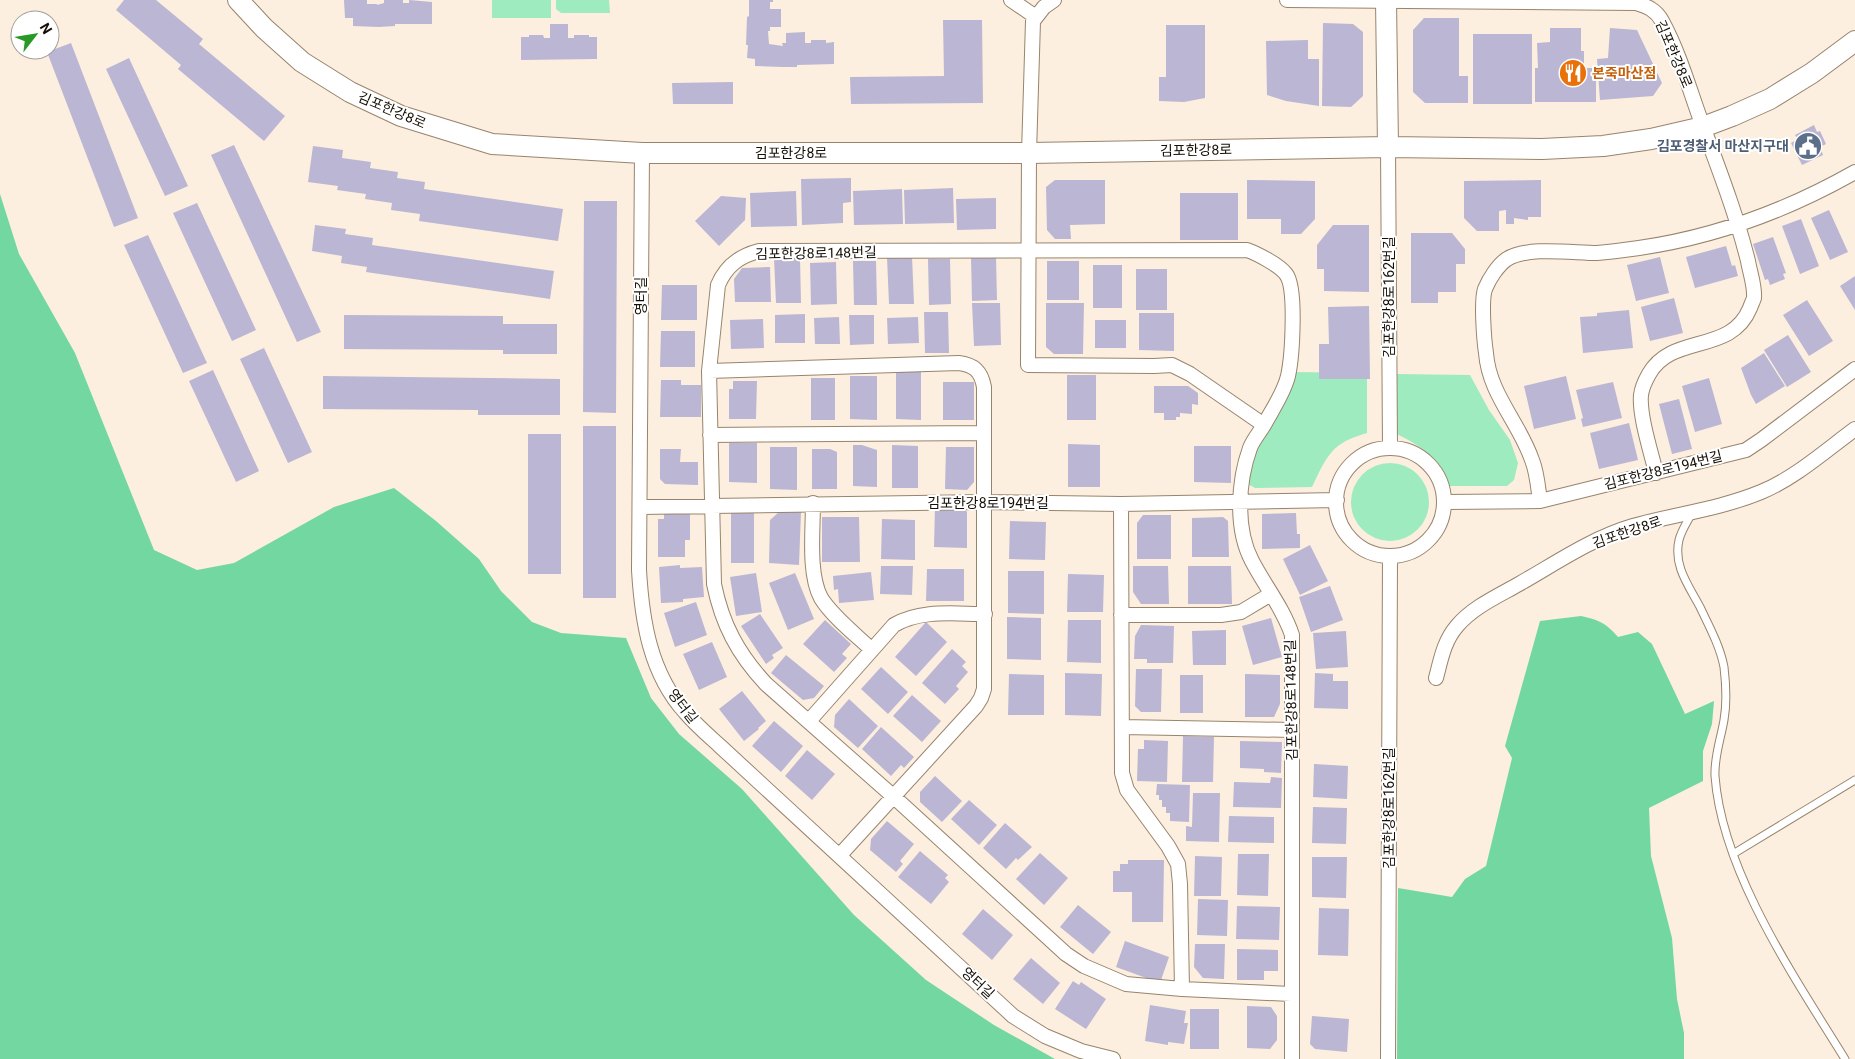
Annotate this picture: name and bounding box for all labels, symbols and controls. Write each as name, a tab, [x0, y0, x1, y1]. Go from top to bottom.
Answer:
north arrow	[10, 10, 60, 60]
street label: 김포한강8로	[1653, 18, 1696, 90]
text: N	[37, 20, 56, 37]
restaurant icon: 본죽마산점	[1558, 58, 1588, 88]
place label: 본죽마산점	[1592, 65, 1656, 81]
street label: 김포한강8로	[356, 89, 428, 132]
public building icon: 김포경찰서 마산지구대	[1793, 131, 1823, 161]
place label: 김포경찰서 마산지구대	[1657, 138, 1789, 154]
street label: 김포한강8로	[1160, 141, 1232, 159]
street label: 김포한강8로	[755, 145, 827, 161]
street label: 김포한강8로162번길	[1381, 236, 1397, 358]
street label: 김포한강8로148번길	[755, 244, 877, 262]
street label: 영터길	[633, 277, 649, 315]
street label: 김포한강8로194번길	[1602, 448, 1724, 492]
street label: 김포한강8로194번길	[927, 495, 1049, 511]
street label: 김포한강8로	[1590, 513, 1664, 551]
street label: 김포한강8로148번길	[1282, 639, 1300, 761]
street label: 영터길	[665, 686, 701, 726]
street label: 김포한강8로162번길	[1381, 747, 1397, 869]
street label: 영터길	[958, 964, 998, 1002]

